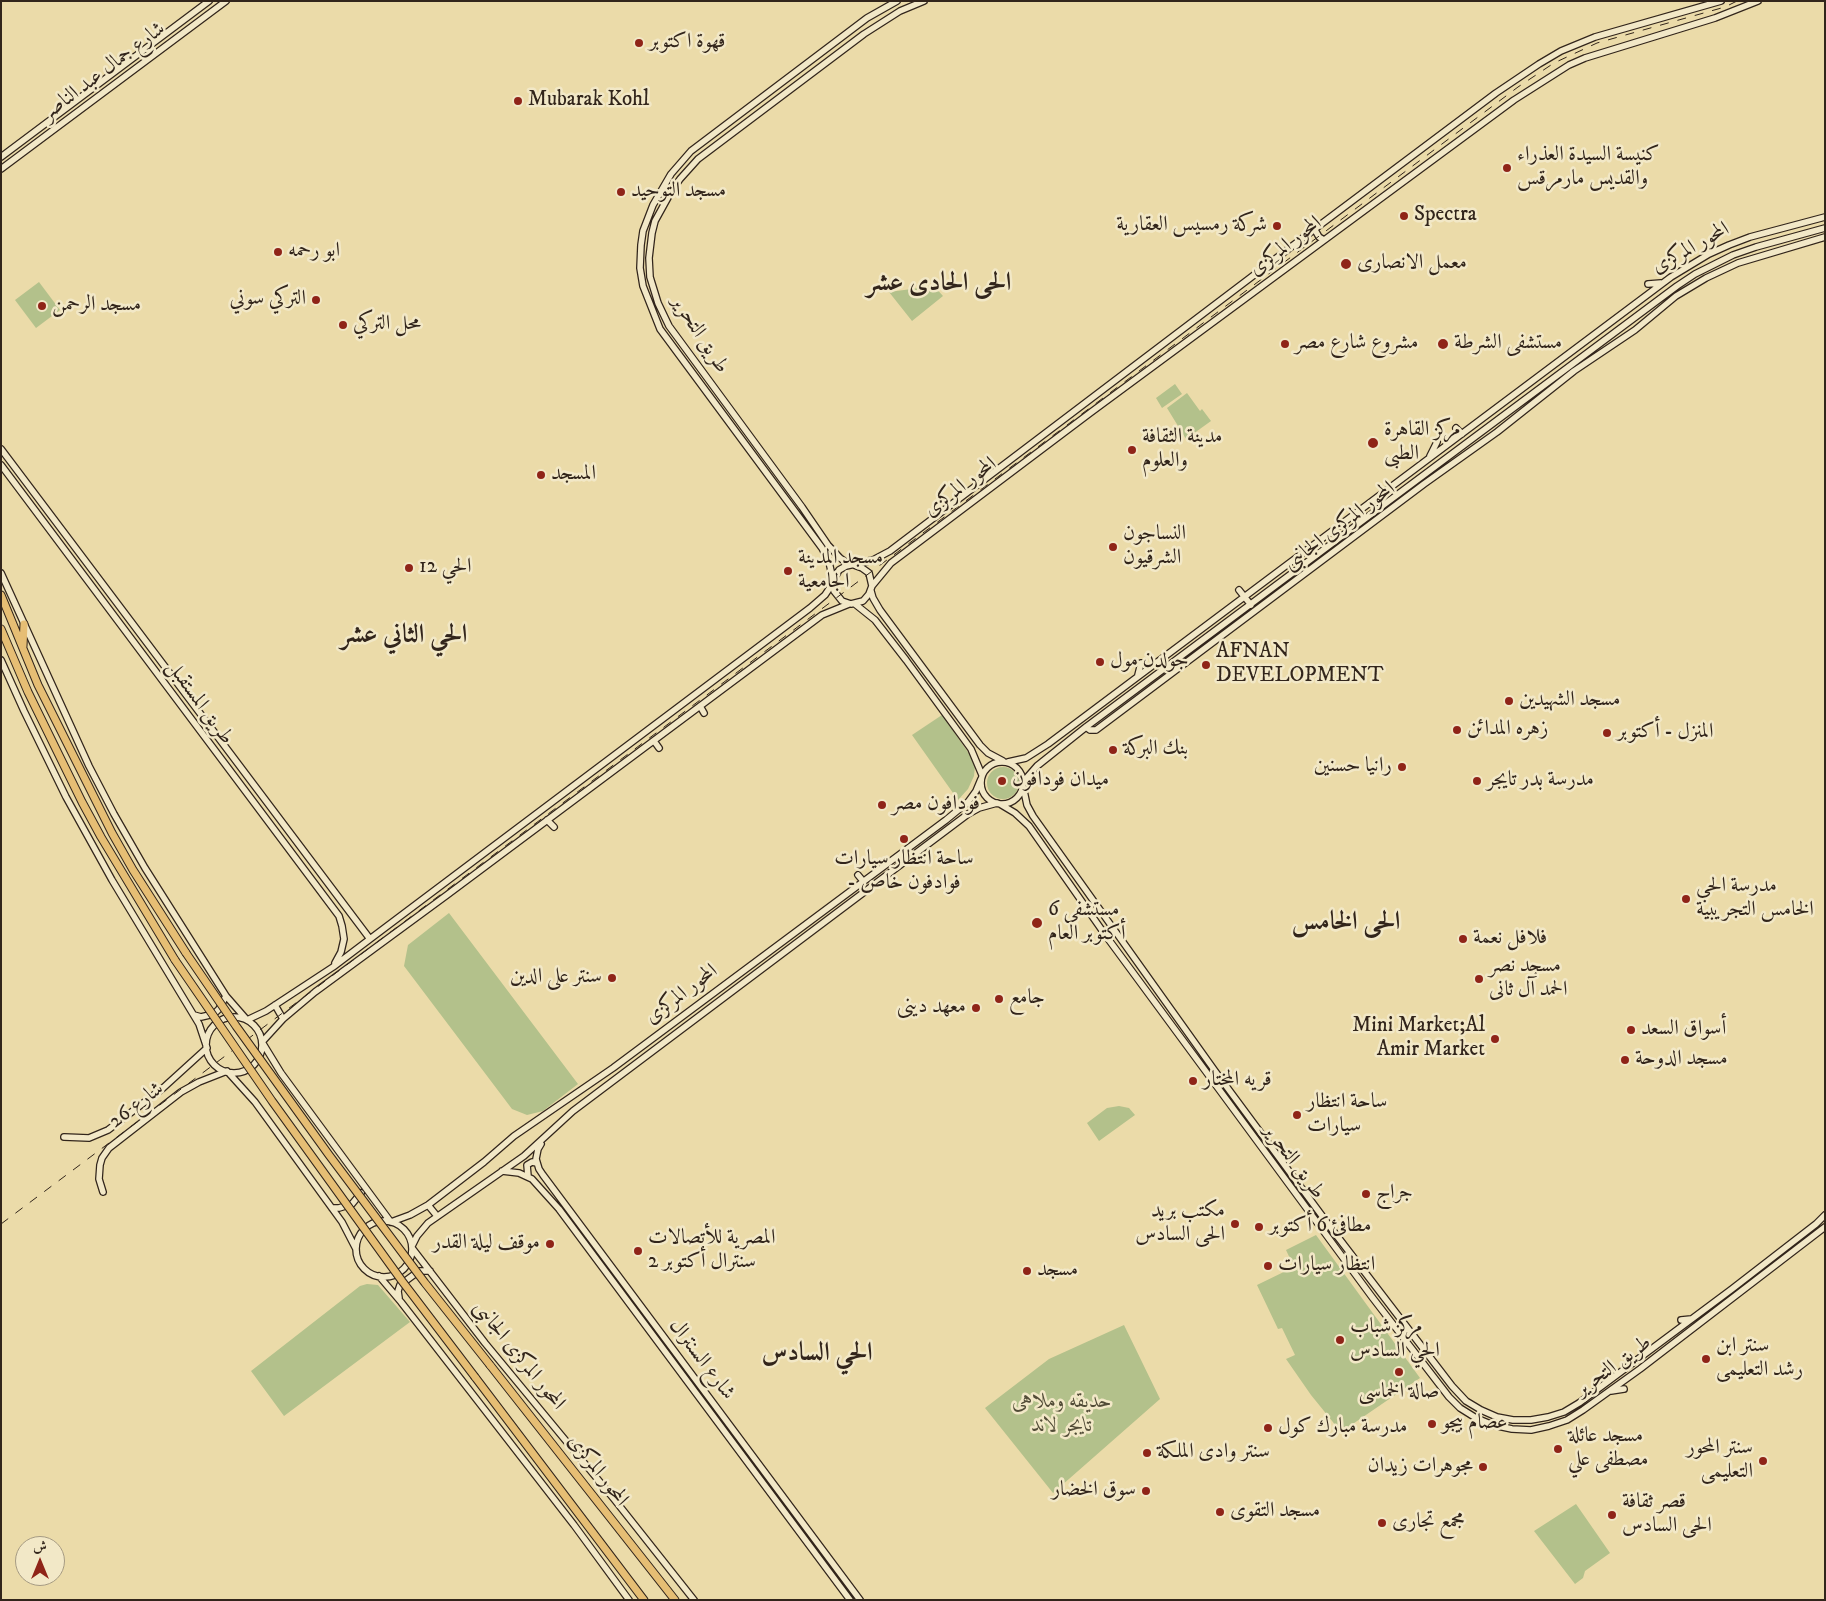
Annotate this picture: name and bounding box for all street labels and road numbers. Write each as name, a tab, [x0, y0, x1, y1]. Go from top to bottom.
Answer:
street label: شارع جمال عبد الناصر	[37, 17, 171, 127]
street label: المحور المركزى	[1245, 211, 1327, 283]
street label: المحور المركزى	[1648, 217, 1734, 281]
street label: طريق التحرير	[664, 291, 734, 379]
street label: المحور المركزى	[920, 452, 1002, 524]
street label: المحور المركزى الجانبى	[1279, 477, 1401, 577]
street label: طريق المستقبل	[160, 656, 238, 750]
street label: المحور المركزى	[641, 959, 723, 1031]
street label: شارع 26	[105, 1077, 169, 1135]
street label: طريق التحرير	[1256, 1119, 1330, 1205]
street label: المحور المركزى الجانبى	[466, 1296, 570, 1416]
street label: شارع السنترال	[662, 1314, 740, 1406]
street label: طريق التحرير	[1571, 1331, 1657, 1403]
street label: المحور المركزى	[561, 1430, 633, 1512]

